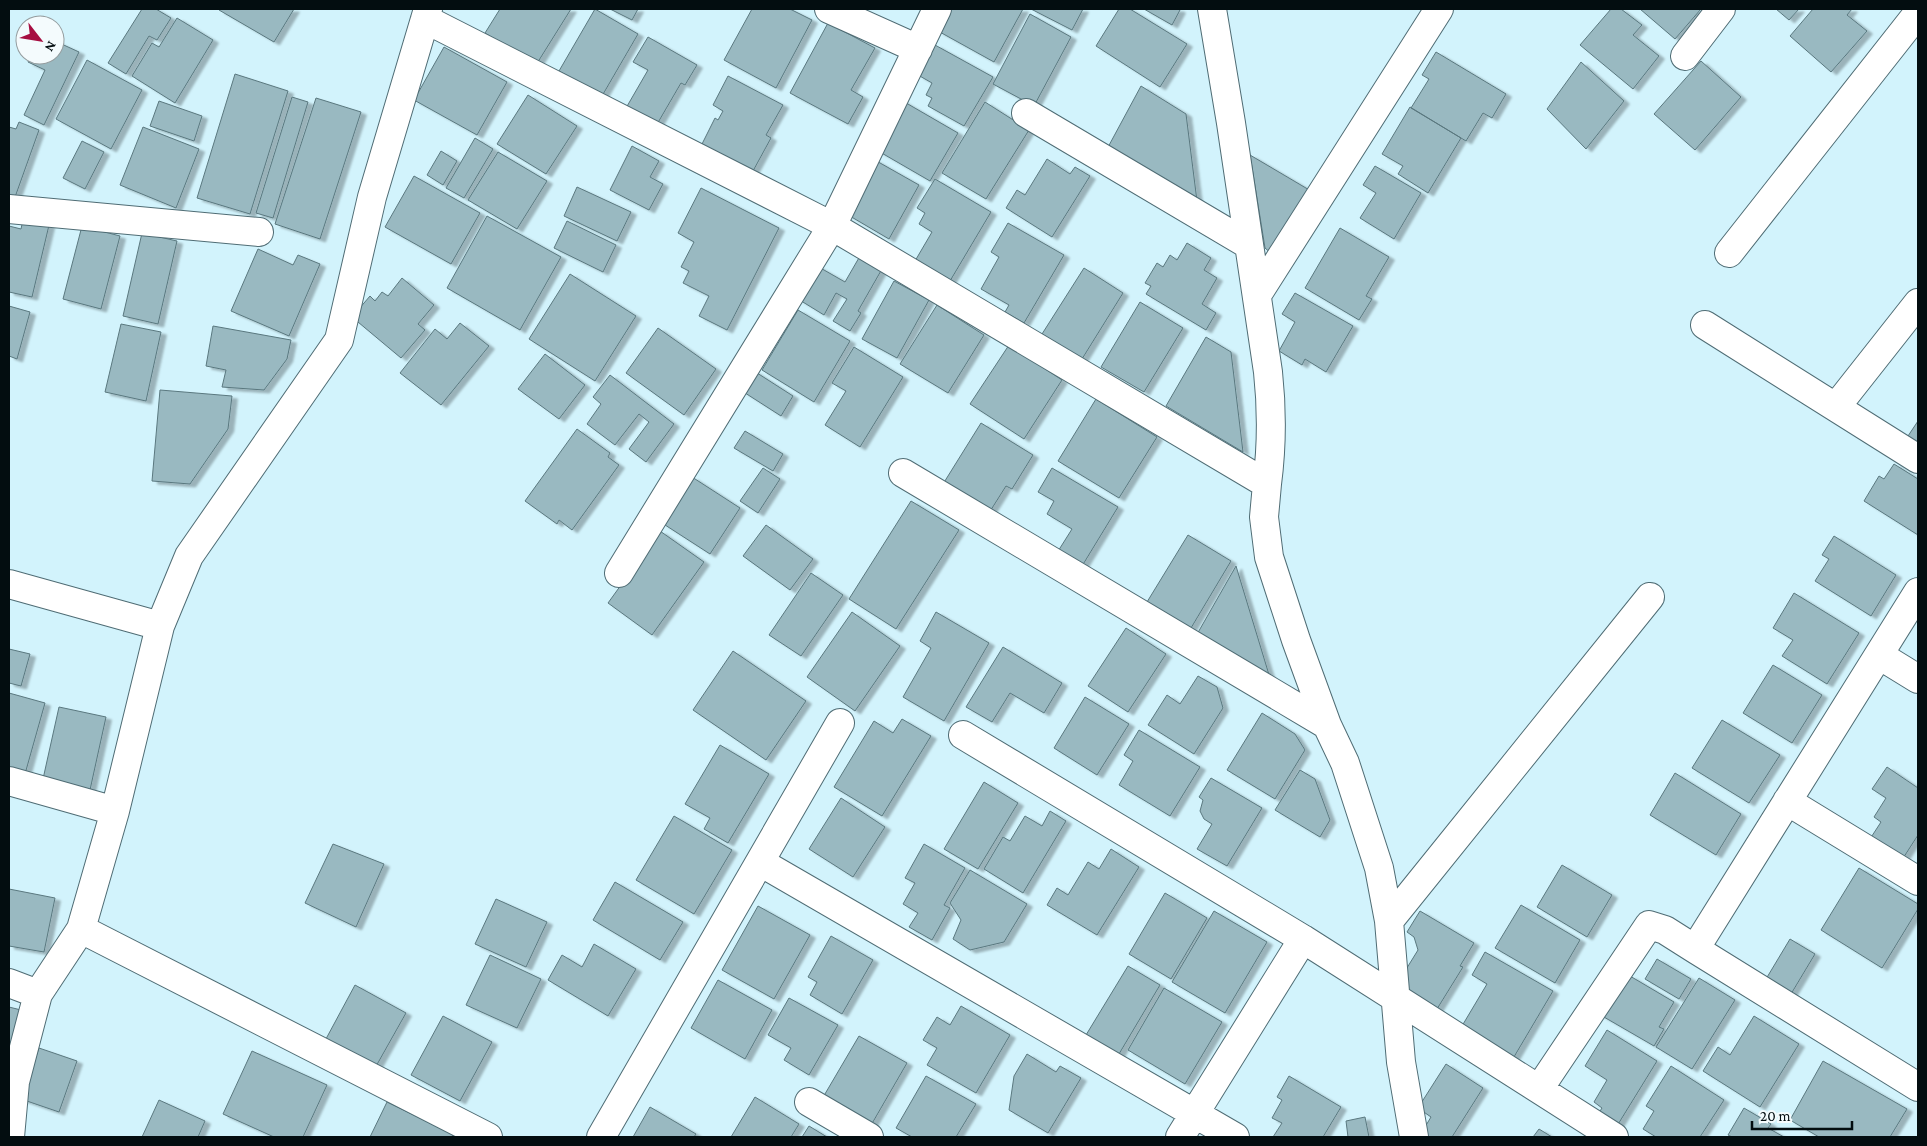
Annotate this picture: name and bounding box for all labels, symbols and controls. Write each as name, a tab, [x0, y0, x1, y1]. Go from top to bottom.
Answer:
north arrow	[15, 15, 65, 65]
text: N	[42, 38, 60, 55]
scale bar	[1752, 1098, 1852, 1130]
text: 20 m	[1760, 1108, 1791, 1124]

